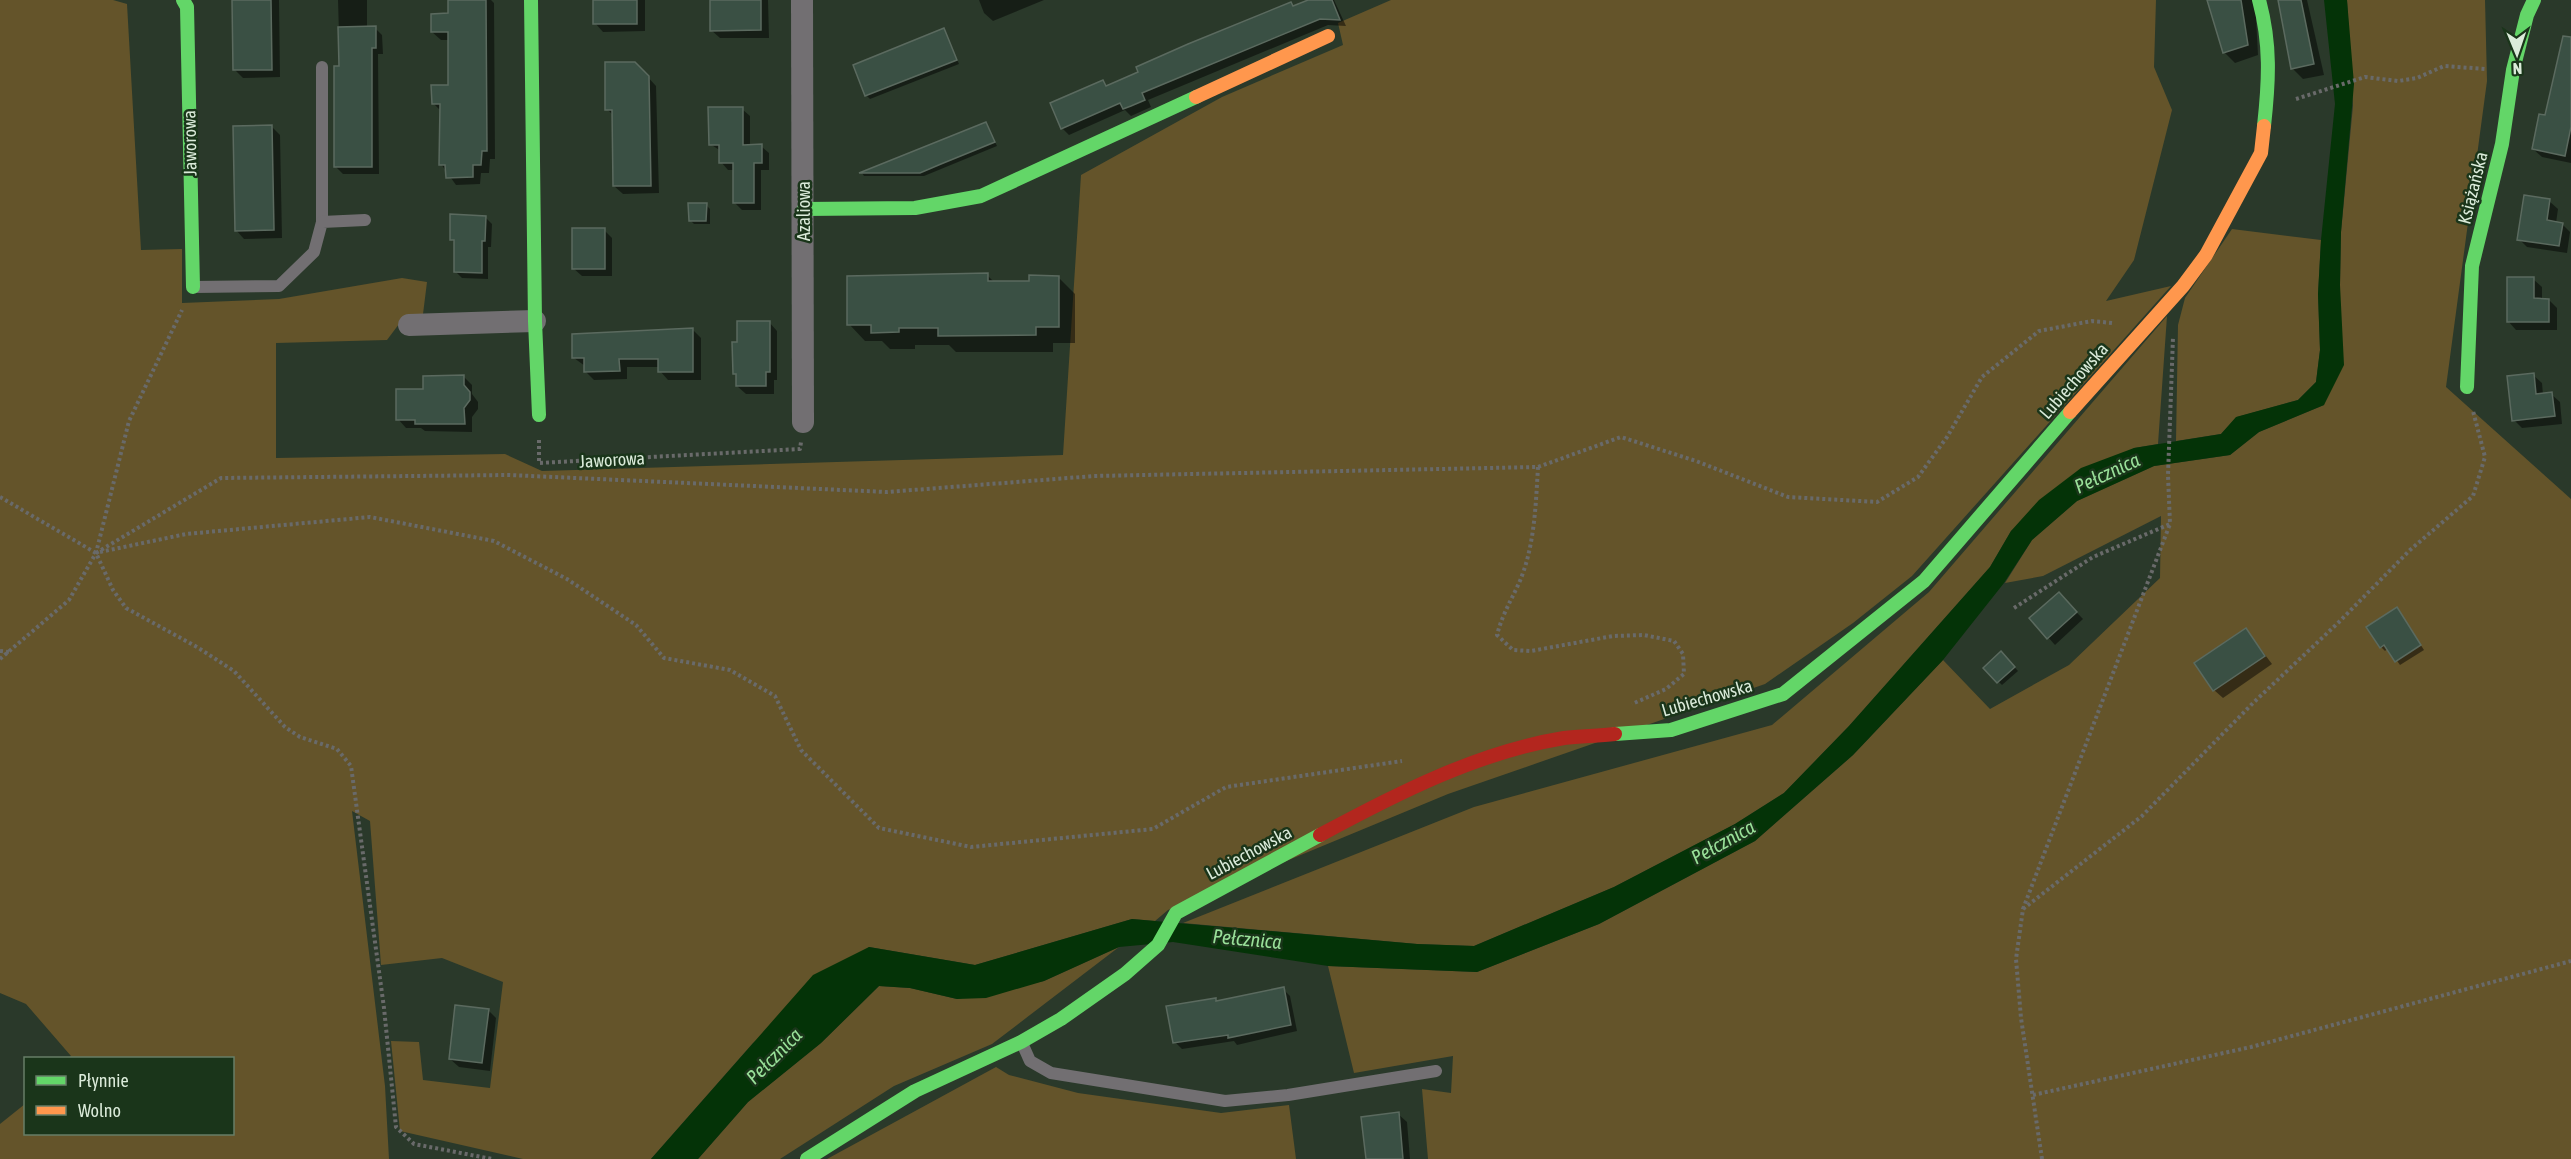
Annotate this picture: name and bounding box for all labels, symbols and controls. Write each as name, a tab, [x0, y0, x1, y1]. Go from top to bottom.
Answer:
north arrow	[2487, 24, 2547, 84]
text: N	[2512, 60, 2523, 78]
street label: Jaworowa	[178, 110, 201, 176]
street label: Książańska	[2453, 149, 2492, 226]
street label: Azaliowa	[793, 181, 814, 241]
street label: Lubiechowska	[2035, 339, 2112, 423]
street label: Jaworowa	[579, 447, 645, 472]
water label: Pełcznica	[2071, 447, 2143, 498]
street label: Lubiechowska	[1659, 675, 1755, 720]
water label: Pełcznica	[1687, 815, 1759, 868]
street label: Lubiechowska	[1203, 821, 1295, 884]
water label: Pełcznica	[1212, 924, 1283, 953]
water label: Pełcznica	[741, 1023, 806, 1088]
legend	[24, 1057, 234, 1135]
text: Płynnie	[78, 1070, 129, 1091]
text: Wolno	[78, 1100, 121, 1121]

